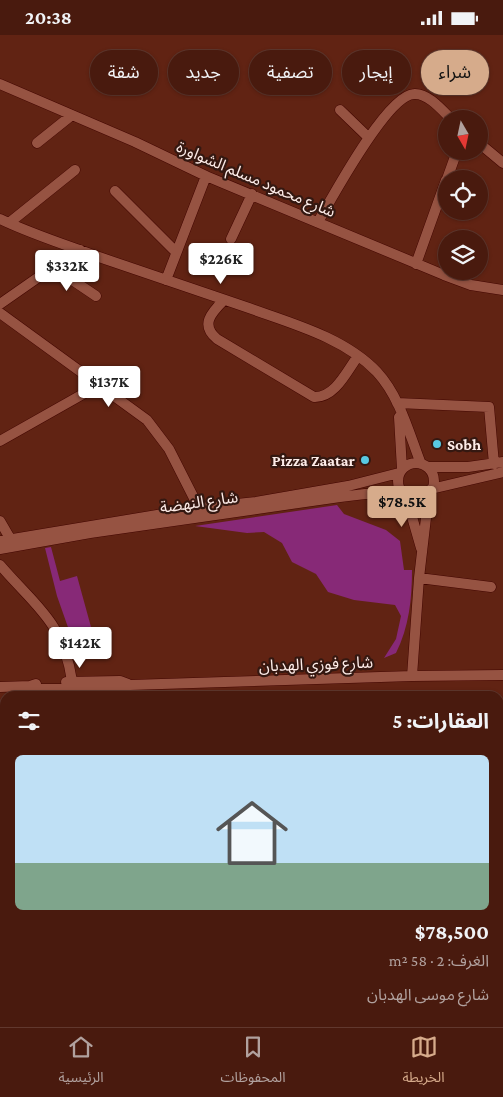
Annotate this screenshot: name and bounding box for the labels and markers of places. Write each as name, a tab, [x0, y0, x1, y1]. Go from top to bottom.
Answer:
pin: $226K	[186, 243, 256, 285]
pin: $332K	[32, 249, 102, 292]
pin: $137K	[74, 365, 144, 408]
place label: Sobh	[447, 436, 481, 453]
marker: Sobh	[431, 438, 443, 450]
place label: Pizza Zaatar	[272, 452, 356, 469]
marker: Pizza Zaatar	[359, 454, 371, 466]
pin: $78.5K	[361, 485, 443, 528]
pin: $142K	[45, 627, 115, 669]

